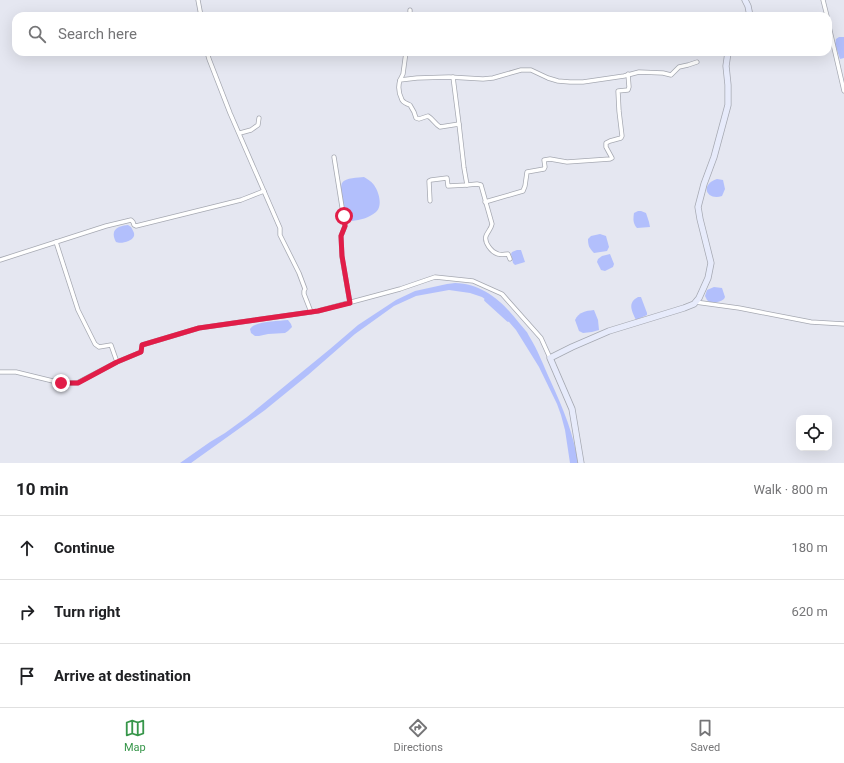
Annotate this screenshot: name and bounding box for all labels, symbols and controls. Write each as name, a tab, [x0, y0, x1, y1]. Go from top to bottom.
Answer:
search box	[12, 12, 832, 56]
icon: search	[26, 23, 48, 45]
text: Search here	[58, 25, 137, 43]
route start	[335, 207, 353, 225]
route end	[52, 374, 70, 392]
map controls	[796, 415, 832, 451]
button: locate	[796, 415, 832, 451]
text: 10 min	[16, 479, 69, 499]
text: Walk · 800 m	[753, 482, 828, 497]
icon: ahead	[16, 537, 38, 559]
text: Continue	[54, 539, 115, 557]
text: 180 m	[791, 540, 828, 555]
icon: right	[16, 601, 38, 623]
text: Turn right	[54, 603, 120, 621]
text: 620 m	[791, 604, 828, 619]
icon: arrive	[16, 665, 38, 687]
text: Arrive at destination	[54, 667, 191, 685]
tab: Map	[124, 717, 146, 754]
tab: Directions	[393, 717, 443, 754]
tab: Saved	[690, 717, 720, 754]

